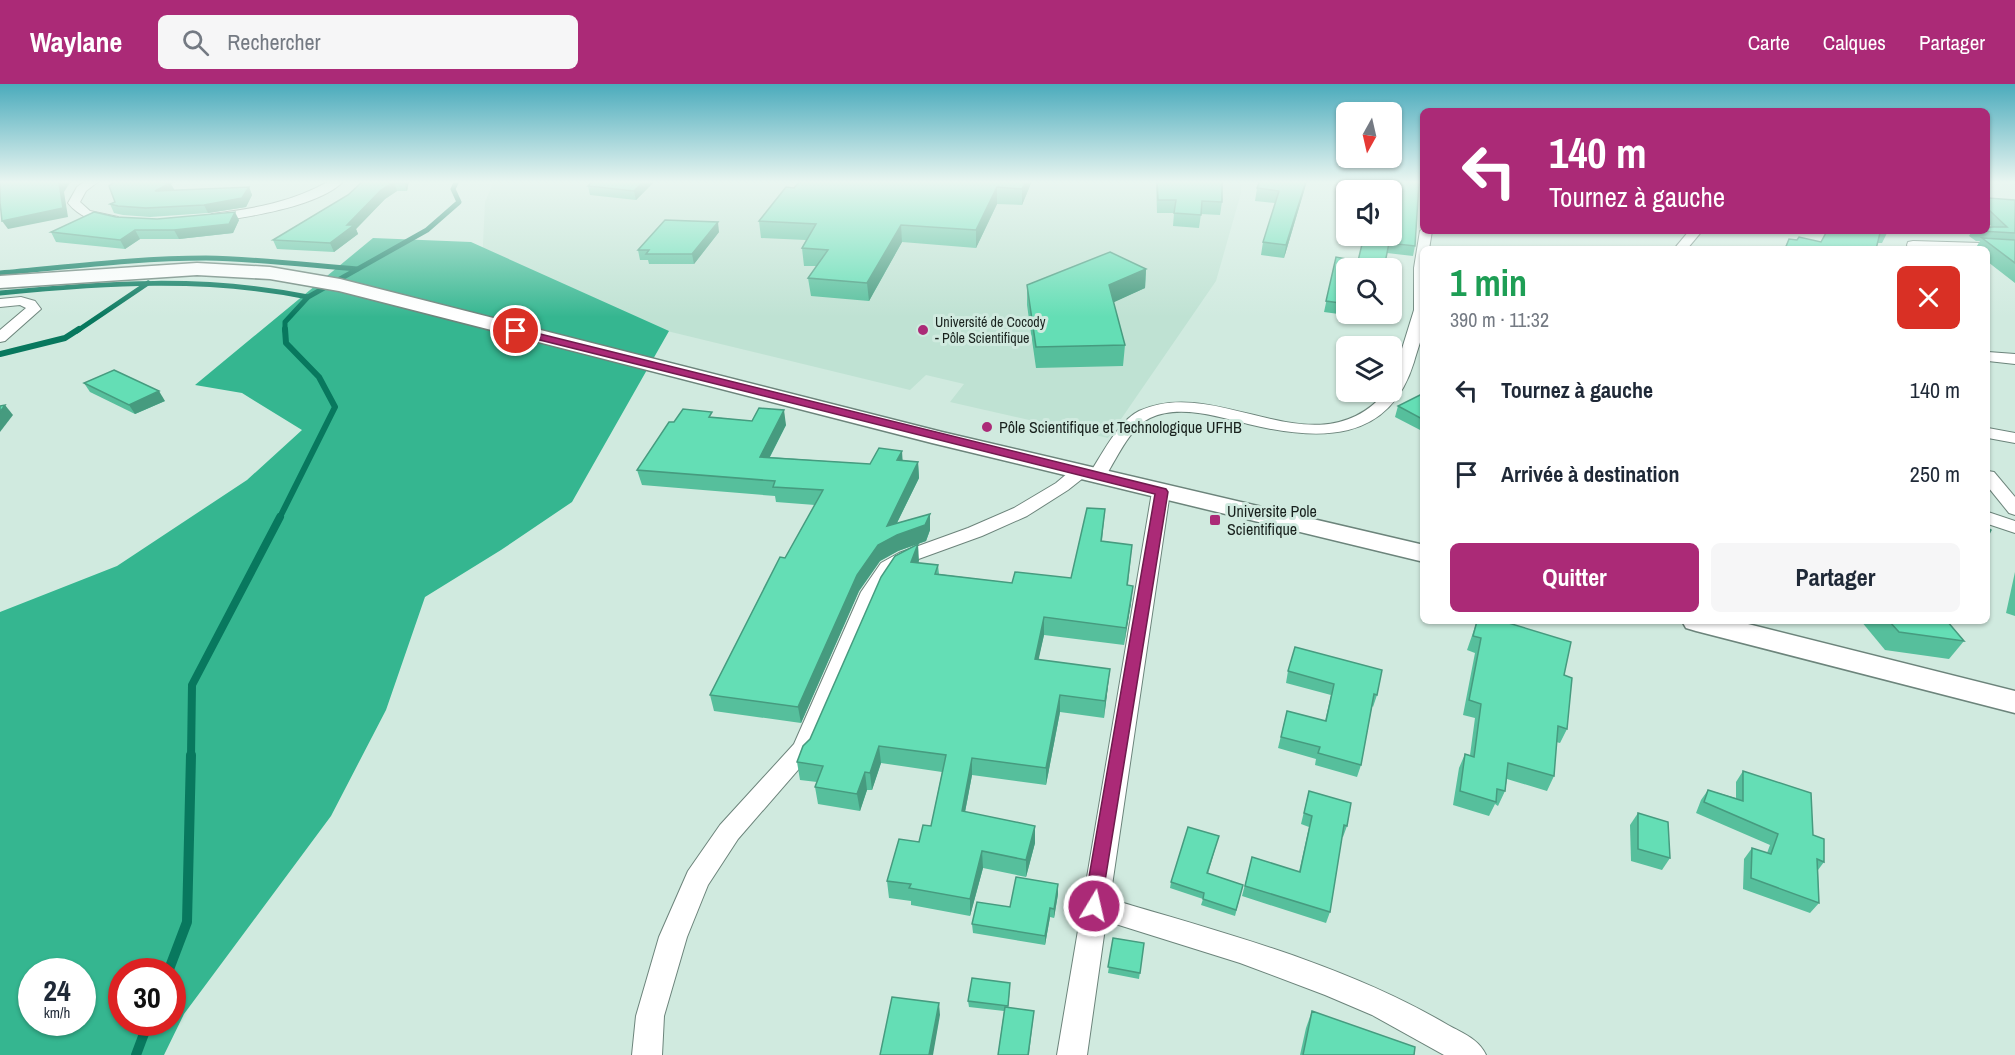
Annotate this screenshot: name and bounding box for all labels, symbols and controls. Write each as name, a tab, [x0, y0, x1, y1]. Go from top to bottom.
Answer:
search box	[158, 15, 578, 69]
text: Waylane	[30, 23, 122, 61]
icon: search	[179, 26, 212, 59]
text: Rechercher	[227, 27, 321, 57]
text: Carte	[1748, 28, 1790, 57]
text: Calques	[1823, 28, 1886, 57]
text: Partager	[1919, 28, 1985, 57]
north arrow	[1336, 102, 1402, 168]
map controls	[1336, 102, 1402, 402]
text: 140 m	[1549, 125, 1647, 181]
icon: left	[1450, 132, 1528, 210]
text: Tournez à gauche	[1549, 179, 1725, 215]
button: sound	[1336, 180, 1402, 246]
button: search	[1336, 258, 1402, 324]
text: 1 min	[1450, 259, 1527, 307]
button: close	[1897, 266, 1960, 329]
pin	[490, 305, 541, 356]
text: 390 m · 11:32	[1450, 306, 1549, 333]
place label: Université de Cocody - Pôle Scientifique	[935, 313, 1046, 347]
icon: arrive	[499, 314, 532, 347]
marker: Université de Cocody - Pôle Scientifique	[916, 323, 930, 337]
button: layers	[1336, 336, 1402, 402]
icon: left	[1450, 374, 1483, 407]
text: Tournez à gauche	[1501, 375, 1653, 405]
text: 140 m	[1910, 375, 1960, 405]
place label: Pôle Scientifique et Technologique UFHB	[999, 416, 1242, 438]
marker: Pôle Scientifique et Technologique UFHB	[980, 420, 994, 434]
icon: arrive	[1450, 458, 1483, 491]
text: Arrivée à destination	[1501, 459, 1679, 489]
text: 250 m	[1910, 459, 1960, 489]
place label: Universite Pole Scientifique	[1227, 500, 1317, 540]
marker: Universite Pole Scientifique	[1208, 513, 1222, 527]
button: Quitter	[1450, 543, 1699, 612]
button: Partager	[1711, 543, 1960, 612]
position arrow	[1062, 874, 1126, 938]
speed limit sign: 30	[108, 958, 186, 1036]
text: 24	[43, 970, 71, 1010]
text: km/h	[44, 1002, 70, 1023]

